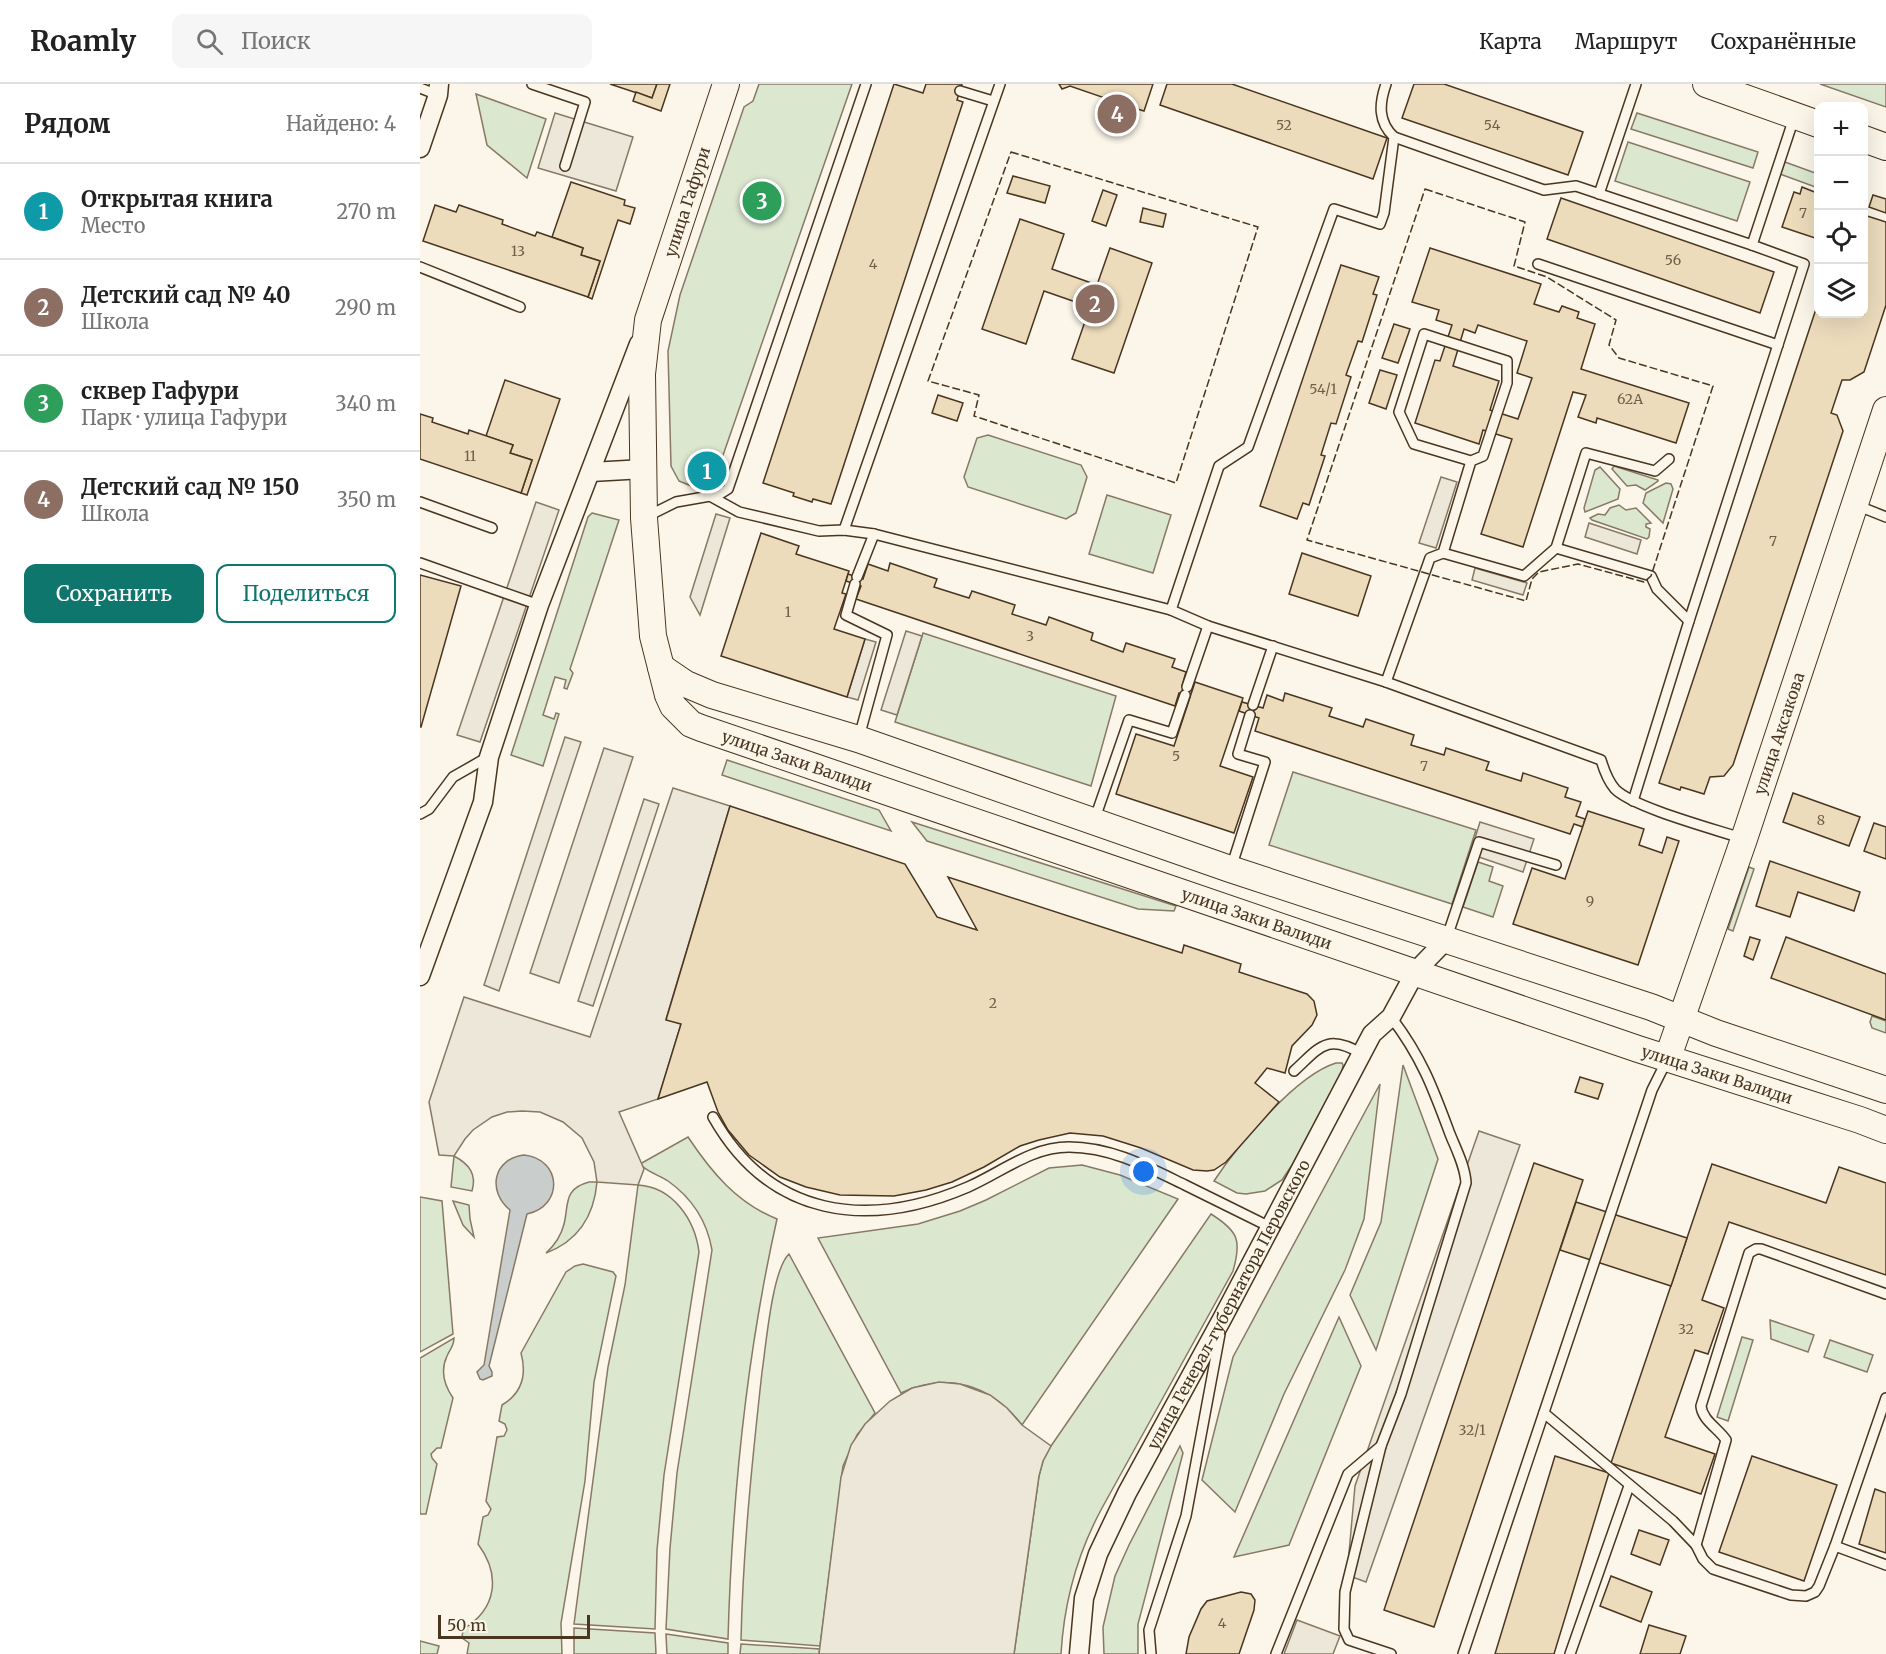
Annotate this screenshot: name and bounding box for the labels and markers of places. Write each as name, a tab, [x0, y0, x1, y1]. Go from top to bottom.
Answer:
pin: 4	[1098, 92, 1136, 136]
pin: 3	[742, 178, 782, 224]
pin: 2	[1076, 282, 1114, 326]
pin: 1	[688, 448, 726, 494]

